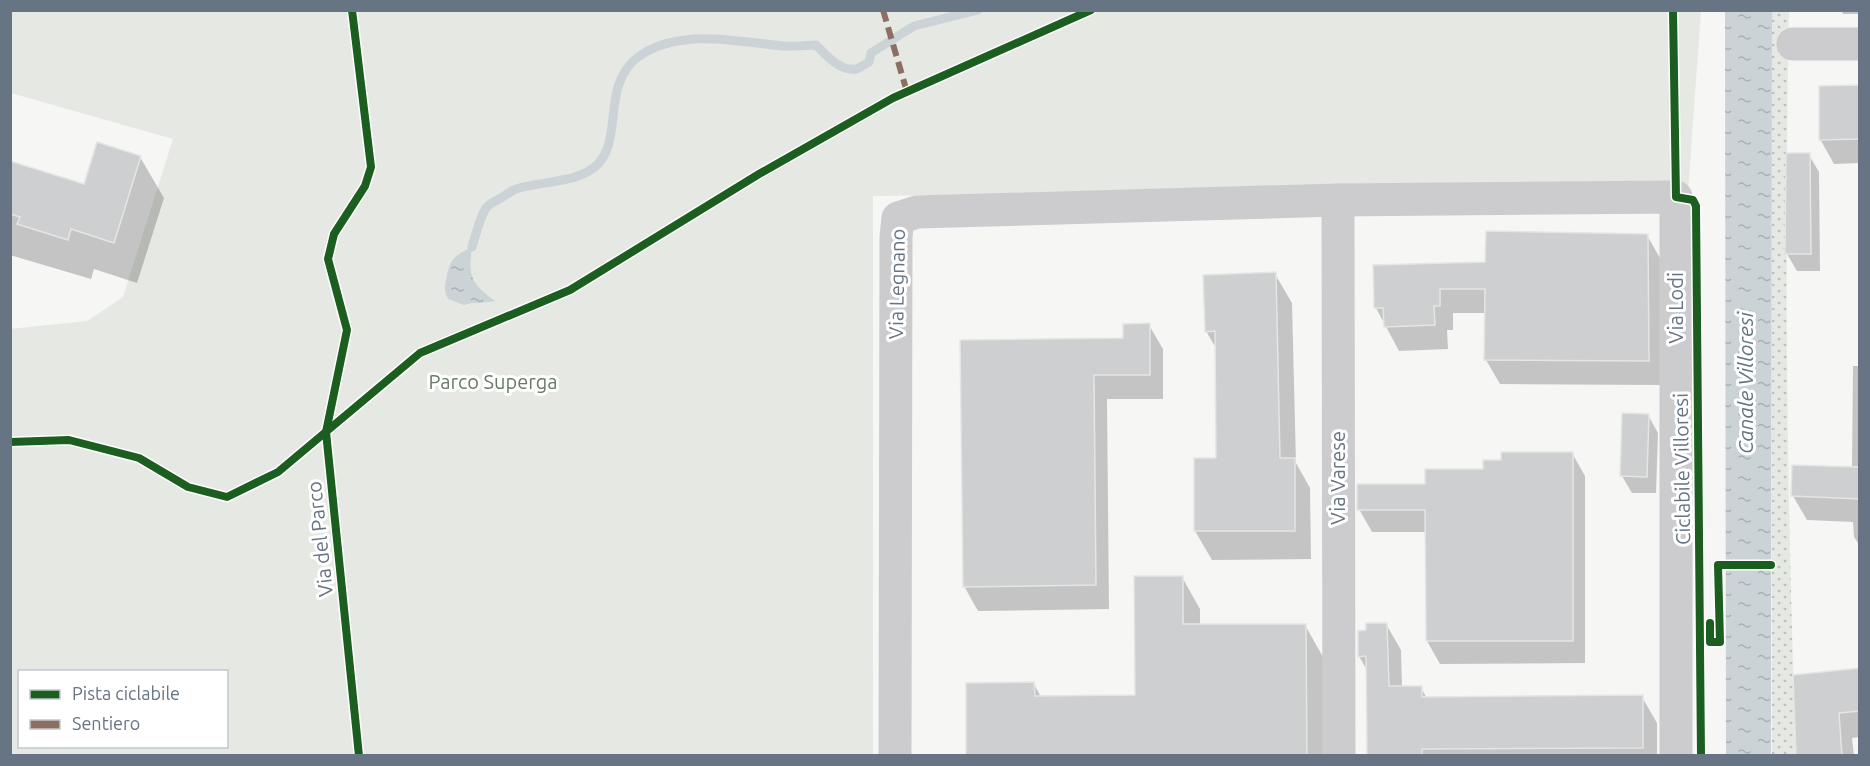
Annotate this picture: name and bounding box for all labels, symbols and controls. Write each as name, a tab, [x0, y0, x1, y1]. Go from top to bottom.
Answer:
street label: Via Legnano	[884, 228, 909, 339]
street label: Via Lodi	[1664, 272, 1687, 344]
water label: Canale Villoresi	[1733, 311, 1757, 454]
park label: Parco Superga	[428, 370, 558, 393]
street label: Ciclabile Villoresi	[1669, 393, 1694, 545]
street label: Via Varese	[1326, 431, 1349, 525]
street label: Via del Parco	[302, 480, 337, 598]
legend	[18, 670, 228, 748]
text: Pista ciclabile	[72, 683, 180, 703]
text: Sentiero	[72, 713, 140, 733]

